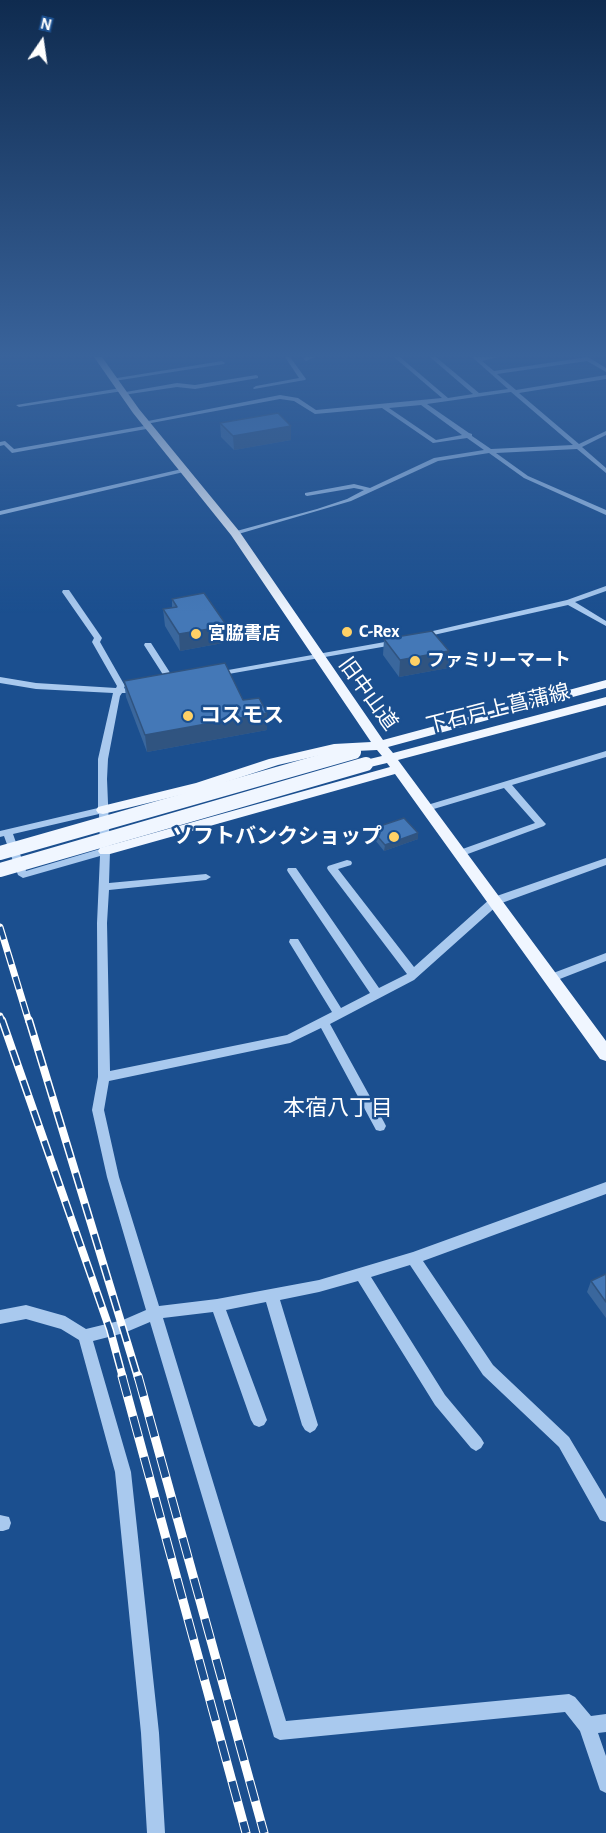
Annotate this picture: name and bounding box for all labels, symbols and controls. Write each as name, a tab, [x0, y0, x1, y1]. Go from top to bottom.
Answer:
north arrow	[12, 12, 72, 72]
text: N	[39, 15, 53, 34]
place label: C-Rex	[359, 621, 400, 643]
place label: 宮脇書店	[208, 623, 280, 645]
marker: C-Rex	[340, 625, 354, 639]
marker: 宮脇書店	[189, 627, 203, 641]
place label: ファミリーマート	[427, 650, 571, 672]
street label: 旧中山道	[333, 653, 403, 735]
marker: ファミリーマート	[408, 654, 422, 668]
street label: 下石戸上菖蒲線	[424, 679, 572, 739]
place label: コスモス	[200, 703, 284, 729]
marker: コスモス	[181, 709, 195, 723]
place label: ソフトバンクショップ	[172, 824, 382, 850]
marker: ソフトバンクショップ	[387, 830, 401, 844]
district label: 本宿八丁目	[283, 1095, 393, 1121]

